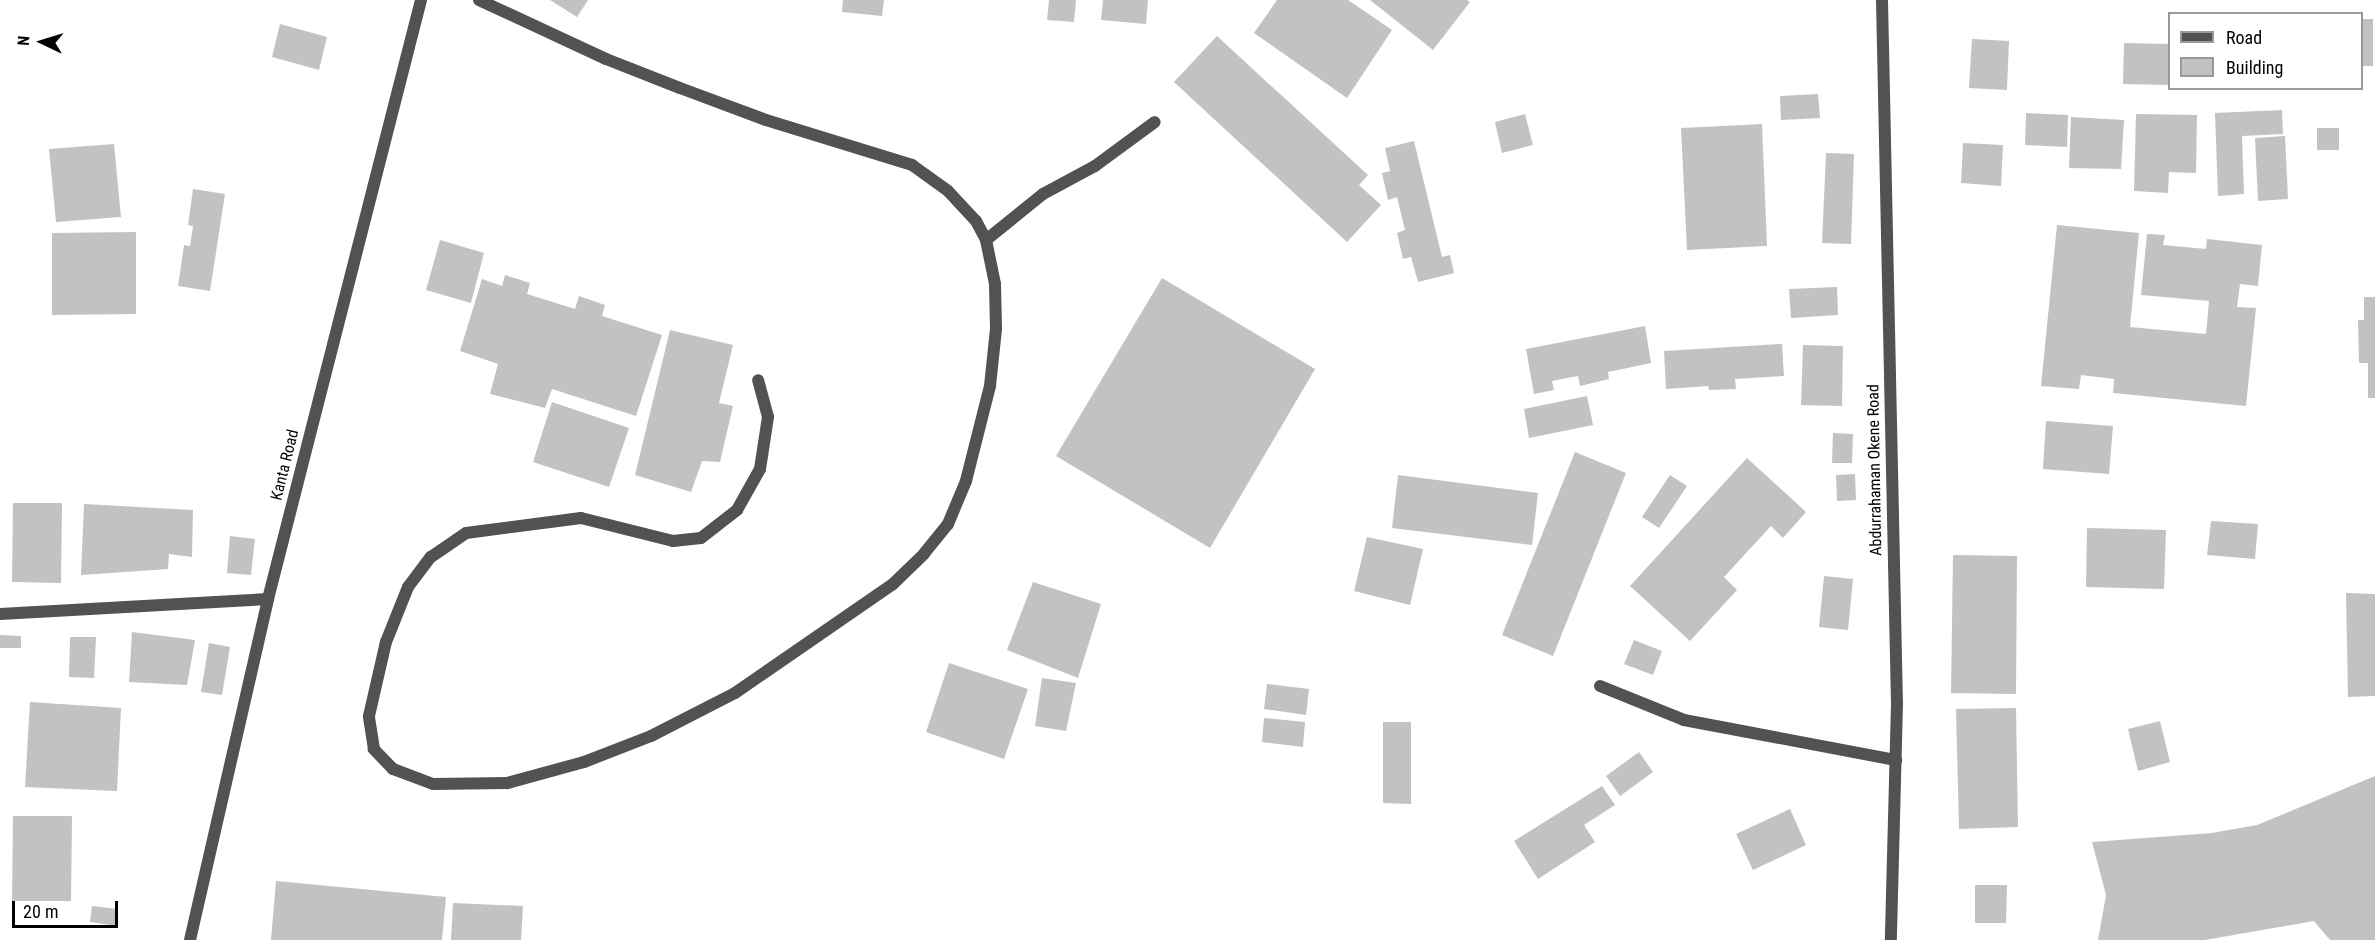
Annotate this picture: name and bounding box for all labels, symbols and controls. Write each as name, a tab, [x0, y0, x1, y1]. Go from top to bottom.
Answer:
north arrow	[12, 12, 72, 72]
legend	[2168, 12, 2363, 90]
text: Road	[2226, 27, 2262, 48]
text: N	[14, 35, 33, 46]
text: Building	[2226, 57, 2283, 78]
street label: Abdurrahaman Okene Road	[1864, 384, 1886, 556]
street label: Kanta Road	[267, 428, 303, 502]
scale bar	[15, 889, 122, 927]
text: 20 m	[23, 901, 58, 922]

